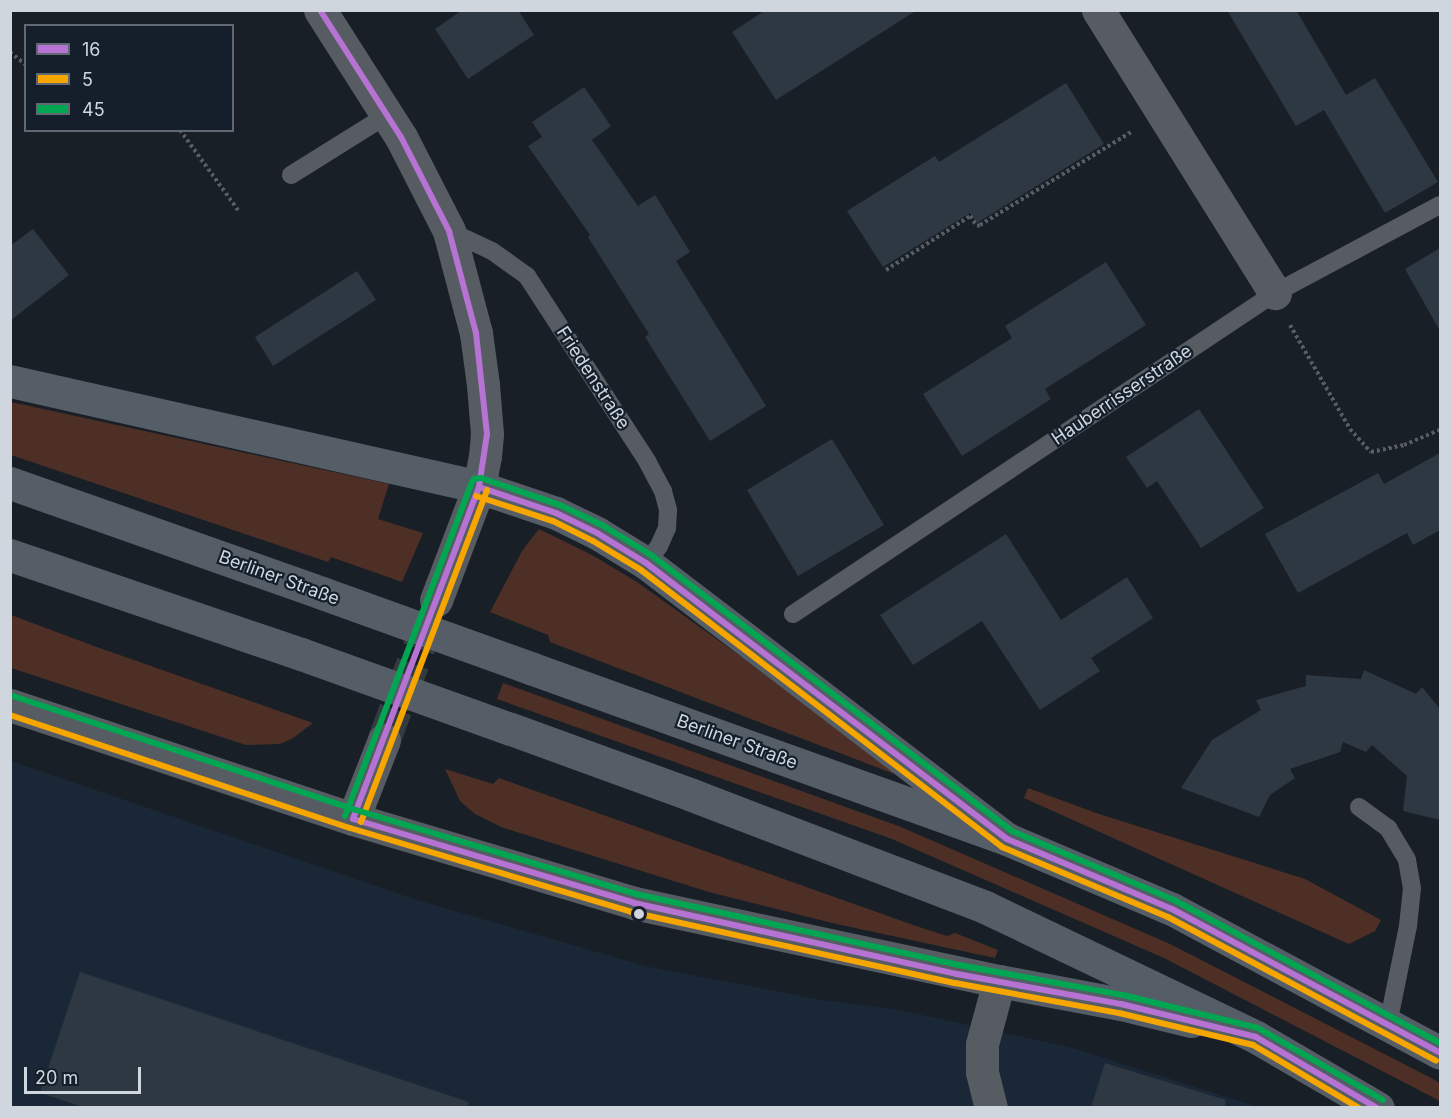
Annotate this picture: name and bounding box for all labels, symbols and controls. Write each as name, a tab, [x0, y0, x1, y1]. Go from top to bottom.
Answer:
legend	[24, 24, 234, 132]
text: 16	[82, 39, 100, 60]
text: 5	[82, 69, 93, 90]
text: 45	[82, 99, 105, 120]
street label: Friedenstraße	[552, 323, 634, 433]
street label: Hauberrisserstraße	[1048, 340, 1196, 450]
street label: Berliner Straße	[216, 546, 342, 610]
street label: Berliner Straße	[674, 710, 800, 774]
unlabelled marker	[633, 908, 645, 920]
scale bar	[27, 1055, 144, 1093]
text: 20 m	[35, 1067, 78, 1088]

